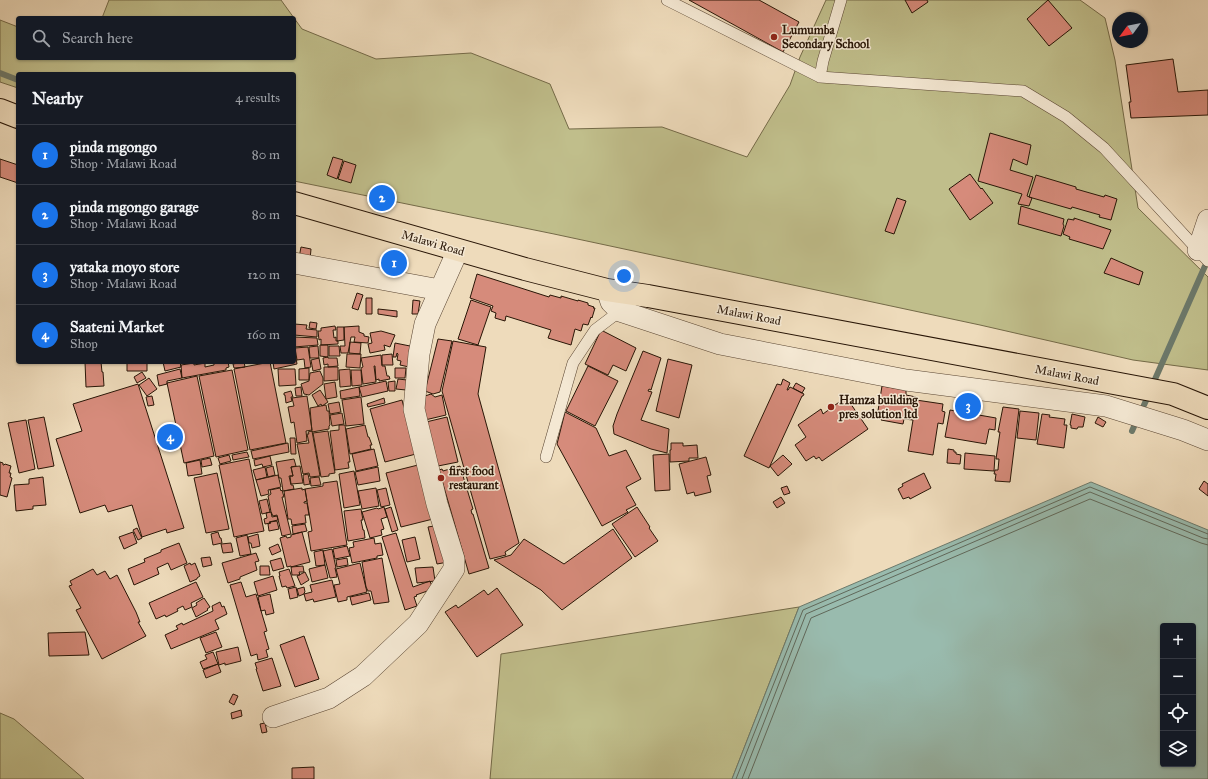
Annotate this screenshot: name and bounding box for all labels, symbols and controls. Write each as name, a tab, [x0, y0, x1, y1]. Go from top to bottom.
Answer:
north arrow	[1112, 12, 1148, 48]
search box	[16, 16, 296, 60]
place label: Lumumba Secondary School	[782, 23, 870, 52]
icon: search	[30, 27, 52, 49]
text: Search here	[62, 29, 133, 47]
marker: Lumumba Secondary School	[769, 32, 779, 42]
text: Nearby	[32, 88, 83, 109]
text: 4 results	[235, 90, 280, 106]
text: pinda mgongo	[70, 138, 157, 156]
text: 1	[42, 147, 48, 163]
text: 80 m	[252, 147, 280, 163]
text: Shop · Malawi Road	[70, 156, 177, 172]
pin: 2	[369, 183, 395, 213]
text: pinda mgongo garage	[70, 198, 199, 216]
text: 2	[42, 207, 48, 223]
text: 80 m	[252, 207, 280, 223]
text: Shop · Malawi Road	[70, 216, 177, 232]
street label: Malawi Road	[400, 227, 466, 259]
pin: 1	[381, 248, 407, 278]
text: yataka moyo store	[70, 258, 180, 276]
your location	[614, 266, 634, 286]
text: 3	[42, 267, 48, 283]
text: 120 m	[247, 267, 280, 283]
text: Shop · Malawi Road	[70, 276, 177, 292]
street label: Malawi Road	[716, 302, 782, 328]
text: Saateni Market	[70, 318, 164, 336]
text: 4	[41, 327, 49, 343]
text: 160 m	[247, 327, 280, 343]
text: Shop	[70, 336, 98, 352]
street label: Malawi Road	[1034, 362, 1100, 388]
pin: 3	[955, 391, 981, 421]
place label: Hamza building pres solution ltd	[838, 393, 919, 422]
marker: Hamza building pres solution ltd	[826, 402, 836, 412]
pin: 4	[157, 422, 183, 452]
place label: first food restaurant	[448, 464, 500, 492]
marker: first food restaurant	[436, 473, 446, 483]
map controls	[1160, 623, 1196, 767]
button: +	[1160, 623, 1196, 659]
button: −	[1160, 659, 1196, 695]
button: locate	[1160, 695, 1196, 731]
button: layers	[1160, 731, 1196, 767]

